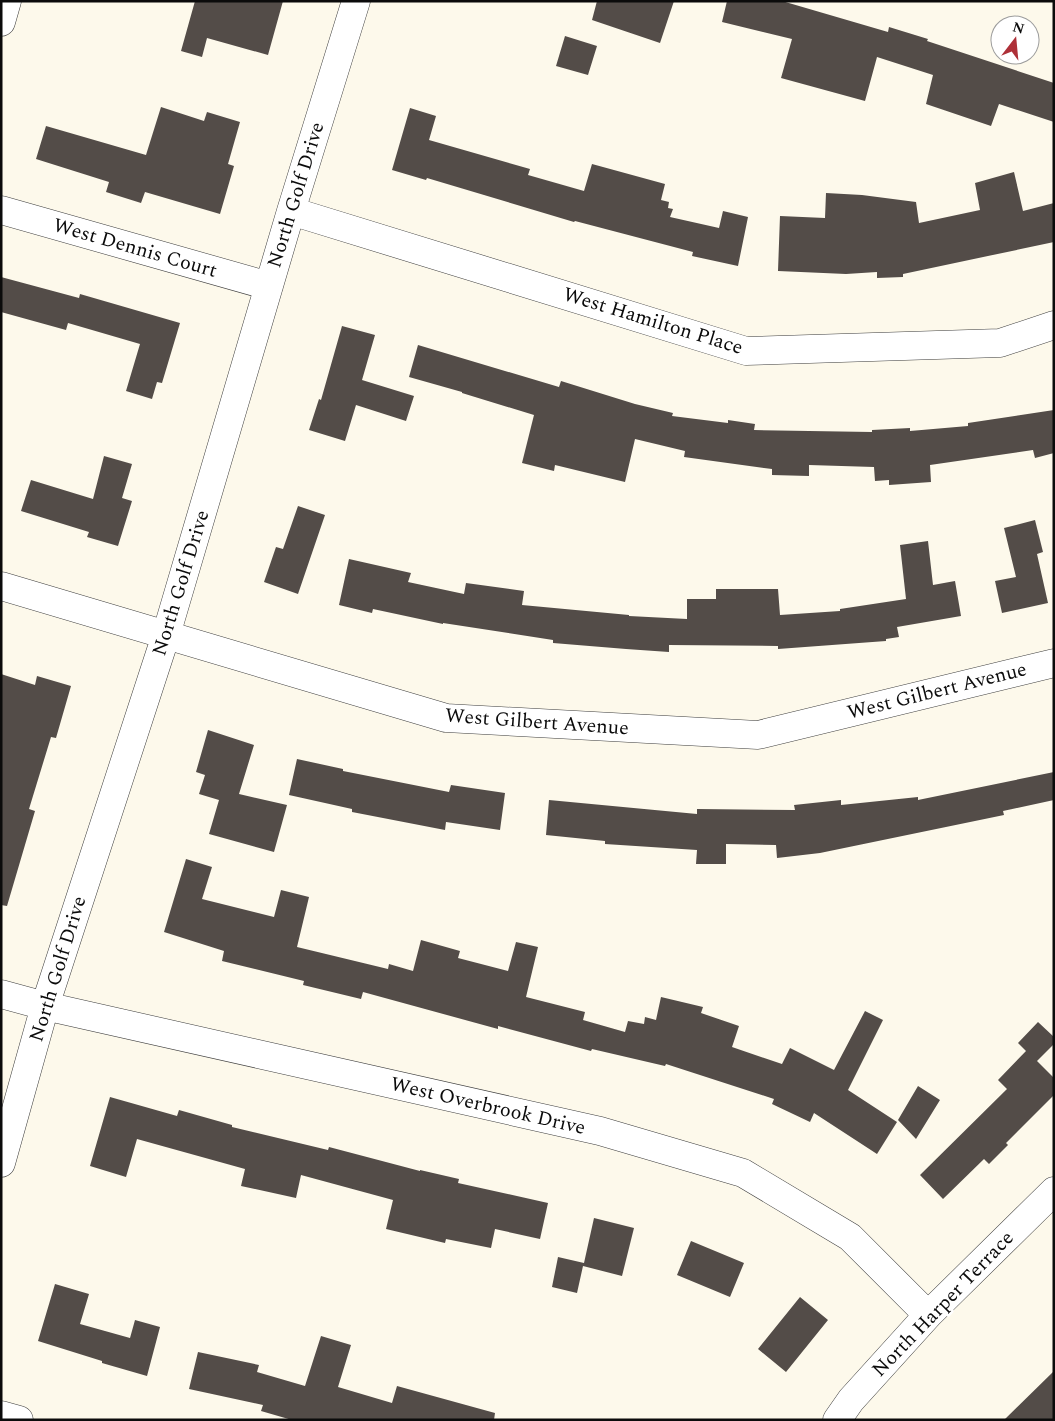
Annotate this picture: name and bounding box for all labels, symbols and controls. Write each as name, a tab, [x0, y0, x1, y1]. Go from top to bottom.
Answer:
north arrow	[990, 15, 1040, 65]
text: N	[1010, 16, 1027, 40]
street label: North Golf Drive	[260, 118, 332, 272]
street label: West Dennis Court	[50, 210, 220, 286]
street label: West Hamilton Place	[559, 279, 747, 363]
street label: North Golf Drive	[145, 506, 217, 660]
street label: West Gilbert Avenue	[844, 654, 1030, 728]
street label: West Gilbert Avenue	[444, 701, 630, 743]
street label: North Golf Drive	[22, 892, 94, 1046]
street label: West Overbrook Drive	[388, 1069, 588, 1143]
street label: North Harper Terrace	[865, 1224, 1021, 1384]

